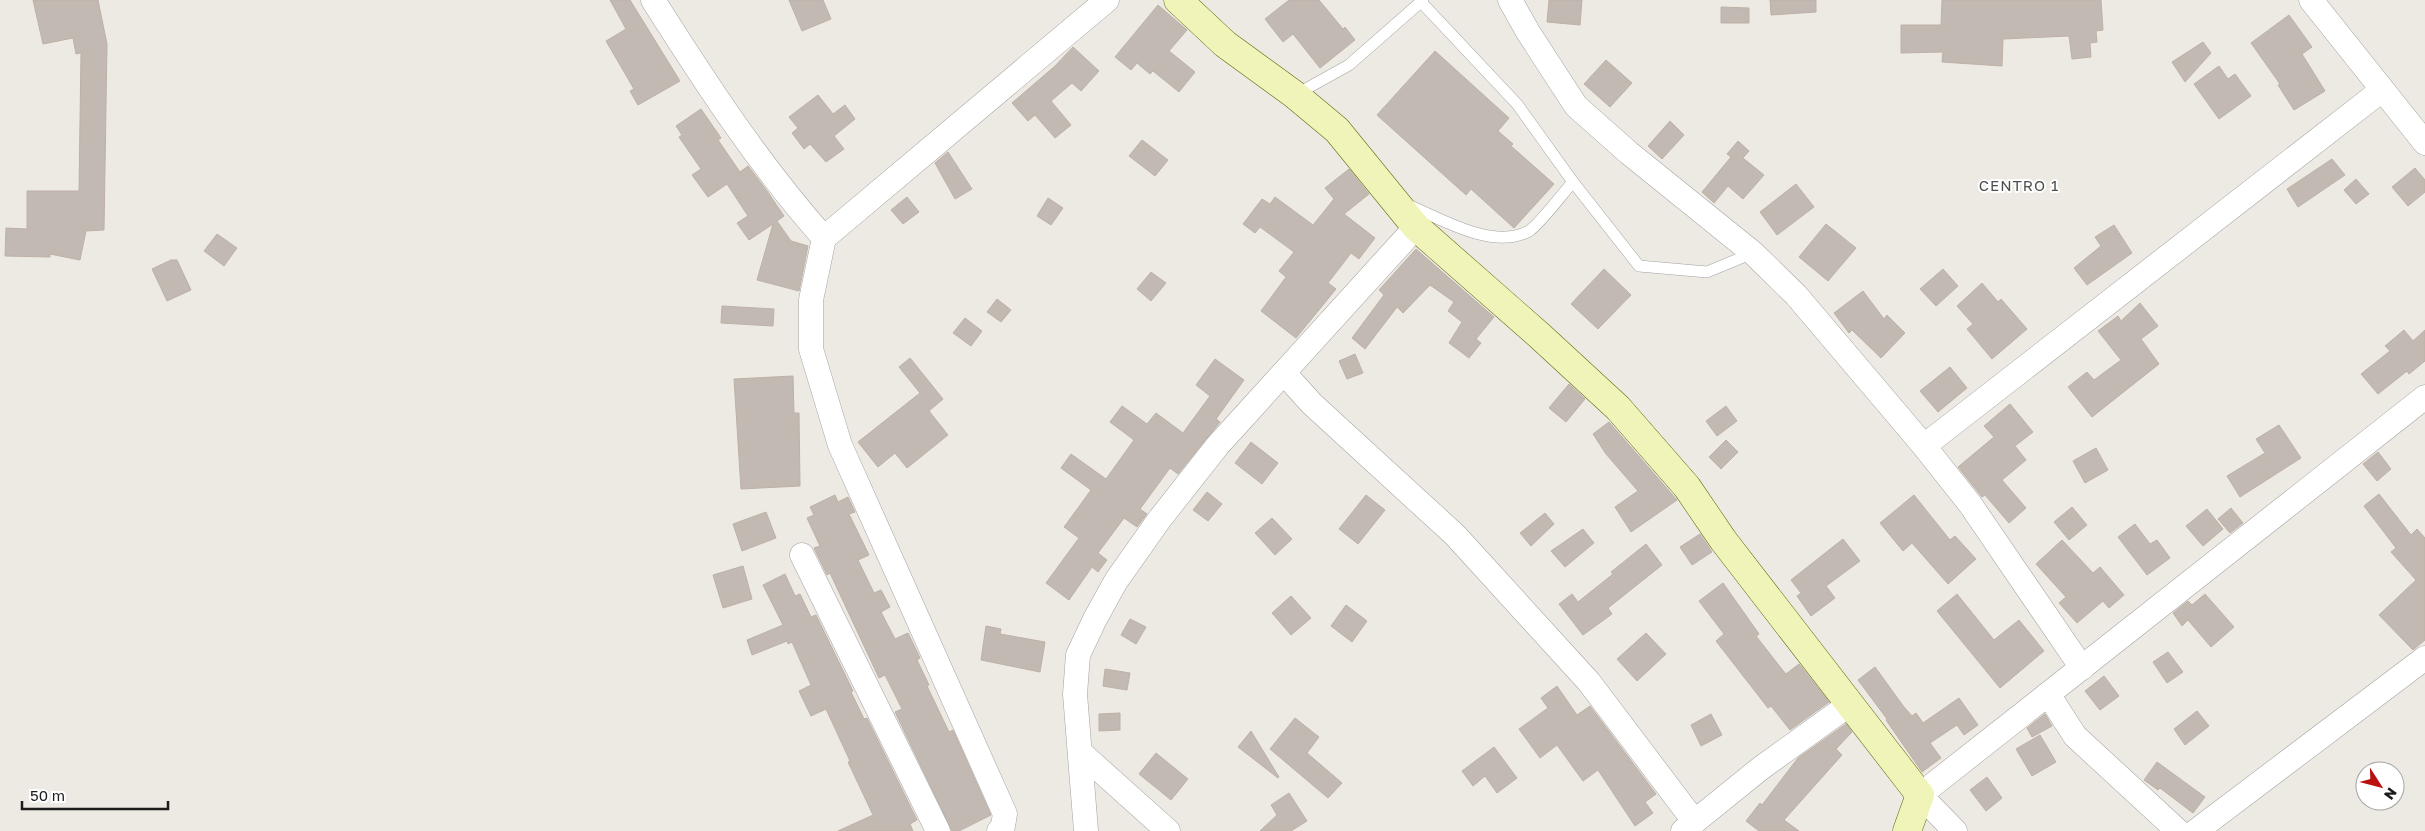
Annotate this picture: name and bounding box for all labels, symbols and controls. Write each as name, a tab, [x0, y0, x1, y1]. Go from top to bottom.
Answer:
district label: CENTRO 1	[1979, 176, 2059, 194]
north arrow	[2355, 761, 2405, 811]
scale bar	[22, 778, 169, 810]
text: N	[2381, 785, 2401, 803]
text: 50 m	[30, 786, 65, 804]

